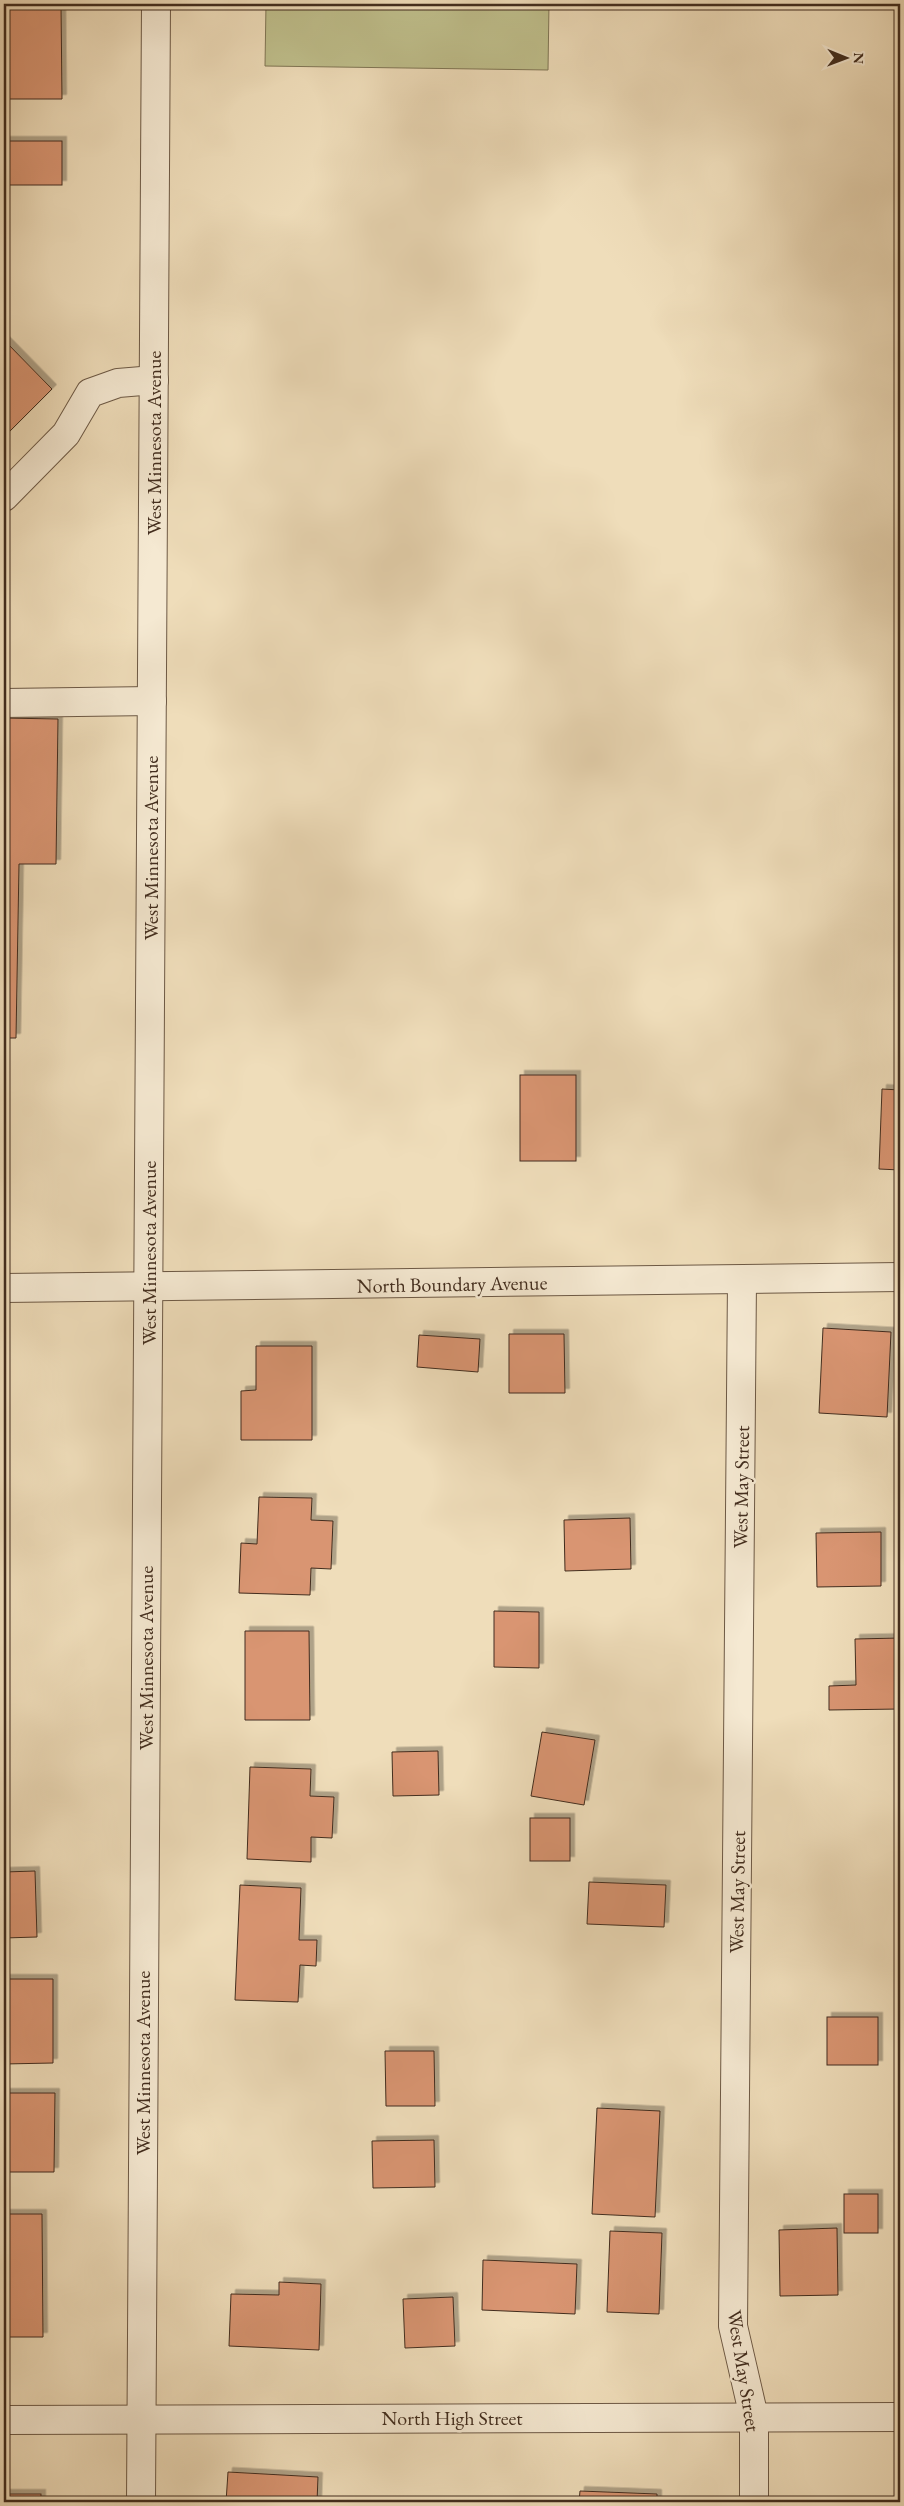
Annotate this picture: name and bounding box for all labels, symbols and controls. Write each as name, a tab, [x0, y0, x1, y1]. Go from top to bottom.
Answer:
north arrow	[822, 32, 872, 82]
text: N	[850, 52, 868, 65]
street label: West Minnesota Avenue	[141, 350, 167, 535]
street label: West Minnesota Avenue	[138, 755, 164, 940]
street label: West Minnesota Avenue	[136, 1160, 162, 1345]
street label: North Boundary Avenue	[356, 1269, 548, 1299]
street label: West May Street	[727, 1425, 755, 1549]
street label: West Minnesota Avenue	[133, 1565, 159, 1750]
street label: West May Street	[723, 1830, 751, 1954]
street label: West Minnesota Avenue	[130, 1970, 156, 2155]
street label: West May Street	[722, 2308, 767, 2434]
street label: North High Street	[381, 2405, 523, 2431]

